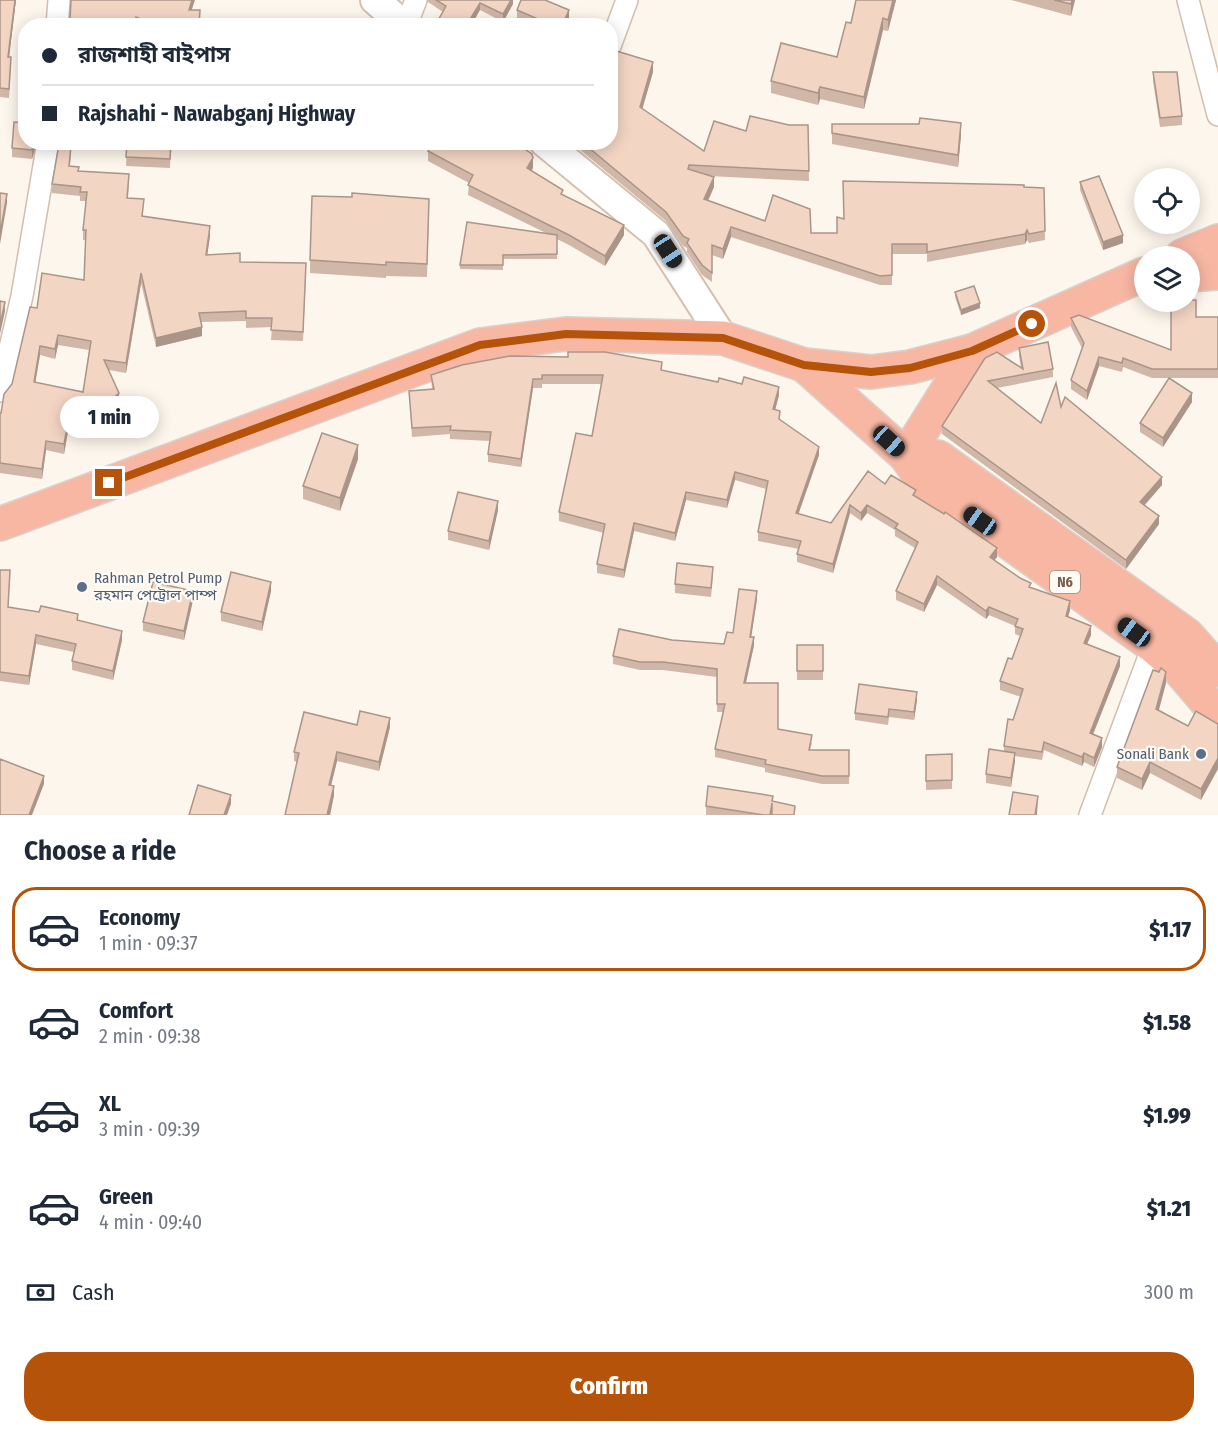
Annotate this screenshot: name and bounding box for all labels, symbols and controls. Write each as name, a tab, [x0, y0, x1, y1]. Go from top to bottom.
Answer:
text: রাজশাহী বাইপাস	[78, 41, 230, 68]
text: Rajshahi - Nawabganj Highway	[78, 100, 355, 127]
map controls	[1134, 168, 1200, 312]
button: locate	[1134, 168, 1200, 234]
car	[651, 231, 685, 271]
button: layers	[1134, 246, 1200, 312]
route start	[1018, 310, 1045, 337]
callout: 1 min	[60, 396, 158, 438]
text: 1 min	[88, 405, 131, 429]
car	[870, 422, 908, 460]
route end	[95, 469, 122, 496]
car	[960, 503, 1000, 539]
place label: Rahman Petrol Pump রহমান পেট্রোল পাম্প	[93, 569, 222, 604]
road number: N6	[1050, 571, 1080, 593]
marker: Rahman Petrol Pump রহমান পেট্রোল পাম্প	[75, 580, 89, 594]
car	[1114, 614, 1154, 650]
place label: Sonali Bank	[1117, 745, 1189, 763]
marker: Sonali Bank	[1194, 747, 1208, 761]
text: Choose a ride	[24, 835, 176, 867]
icon: car	[27, 902, 81, 956]
text: Economy	[99, 904, 180, 931]
text: $1.17	[1149, 916, 1191, 943]
text: 1 min · 09:37	[99, 931, 198, 955]
icon: car	[27, 995, 81, 1049]
text: Comfort	[99, 997, 173, 1024]
text: $1.58	[1143, 1009, 1191, 1036]
text: 2 min · 09:38	[99, 1024, 201, 1048]
icon: car	[27, 1088, 81, 1142]
text: XL	[99, 1090, 121, 1117]
text: $1.99	[1143, 1102, 1191, 1129]
text: 3 min · 09:39	[99, 1117, 200, 1141]
icon: car	[27, 1181, 81, 1235]
text: Green	[99, 1183, 153, 1210]
text: $1.21	[1147, 1195, 1191, 1222]
text: 4 min · 09:40	[99, 1210, 202, 1234]
icon: cash	[24, 1276, 57, 1309]
text: Cash	[72, 1279, 115, 1306]
text: 300 m	[1144, 1280, 1194, 1304]
button: Confirm	[24, 1352, 1194, 1421]

